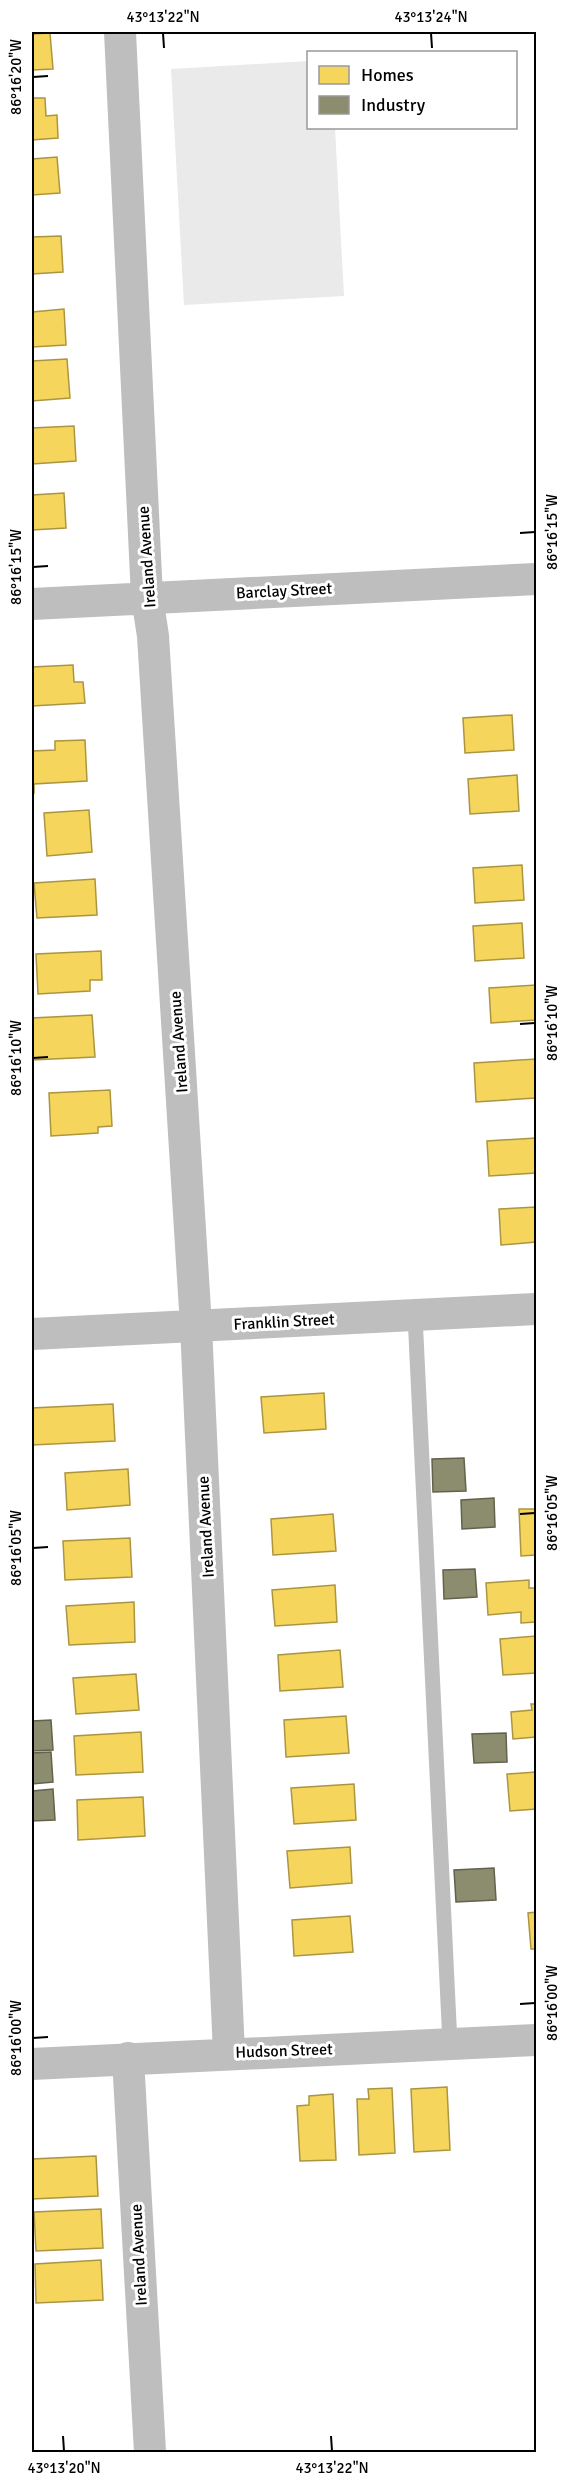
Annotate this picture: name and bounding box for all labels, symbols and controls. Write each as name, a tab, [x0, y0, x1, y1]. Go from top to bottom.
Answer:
text: 43°13'22"N	[126, 8, 200, 26]
text: 43°13'24"N	[394, 8, 468, 26]
text: 86°16'20"W	[7, 39, 25, 115]
legend	[307, 51, 517, 129]
text: Homes	[361, 64, 414, 86]
text: Industry	[361, 94, 426, 116]
text: 86°16'15"W	[543, 494, 561, 570]
street label: Ireland Avenue	[133, 505, 161, 609]
text: 86°16'15"W	[7, 529, 25, 605]
street label: Barclay Street	[235, 578, 333, 604]
text: 86°16'10"W	[543, 985, 561, 1061]
street label: Ireland Avenue	[165, 990, 193, 1094]
text: 86°16'10"W	[7, 1020, 25, 1096]
street label: Franklin Street	[233, 1309, 335, 1335]
text: 86°16'05"W	[543, 1475, 561, 1551]
street label: Ireland Avenue	[193, 1476, 219, 1578]
text: 86°16'05"W	[7, 1510, 25, 1586]
text: 86°16'00"W	[543, 1965, 561, 2041]
text: 86°16'00"W	[7, 2000, 25, 2076]
street label: Hudson Street	[235, 2039, 333, 2063]
street label: Ireland Avenue	[126, 2204, 152, 2306]
text: 43°13'20"N	[27, 2459, 101, 2477]
text: 43°13'22"N	[295, 2459, 369, 2477]

